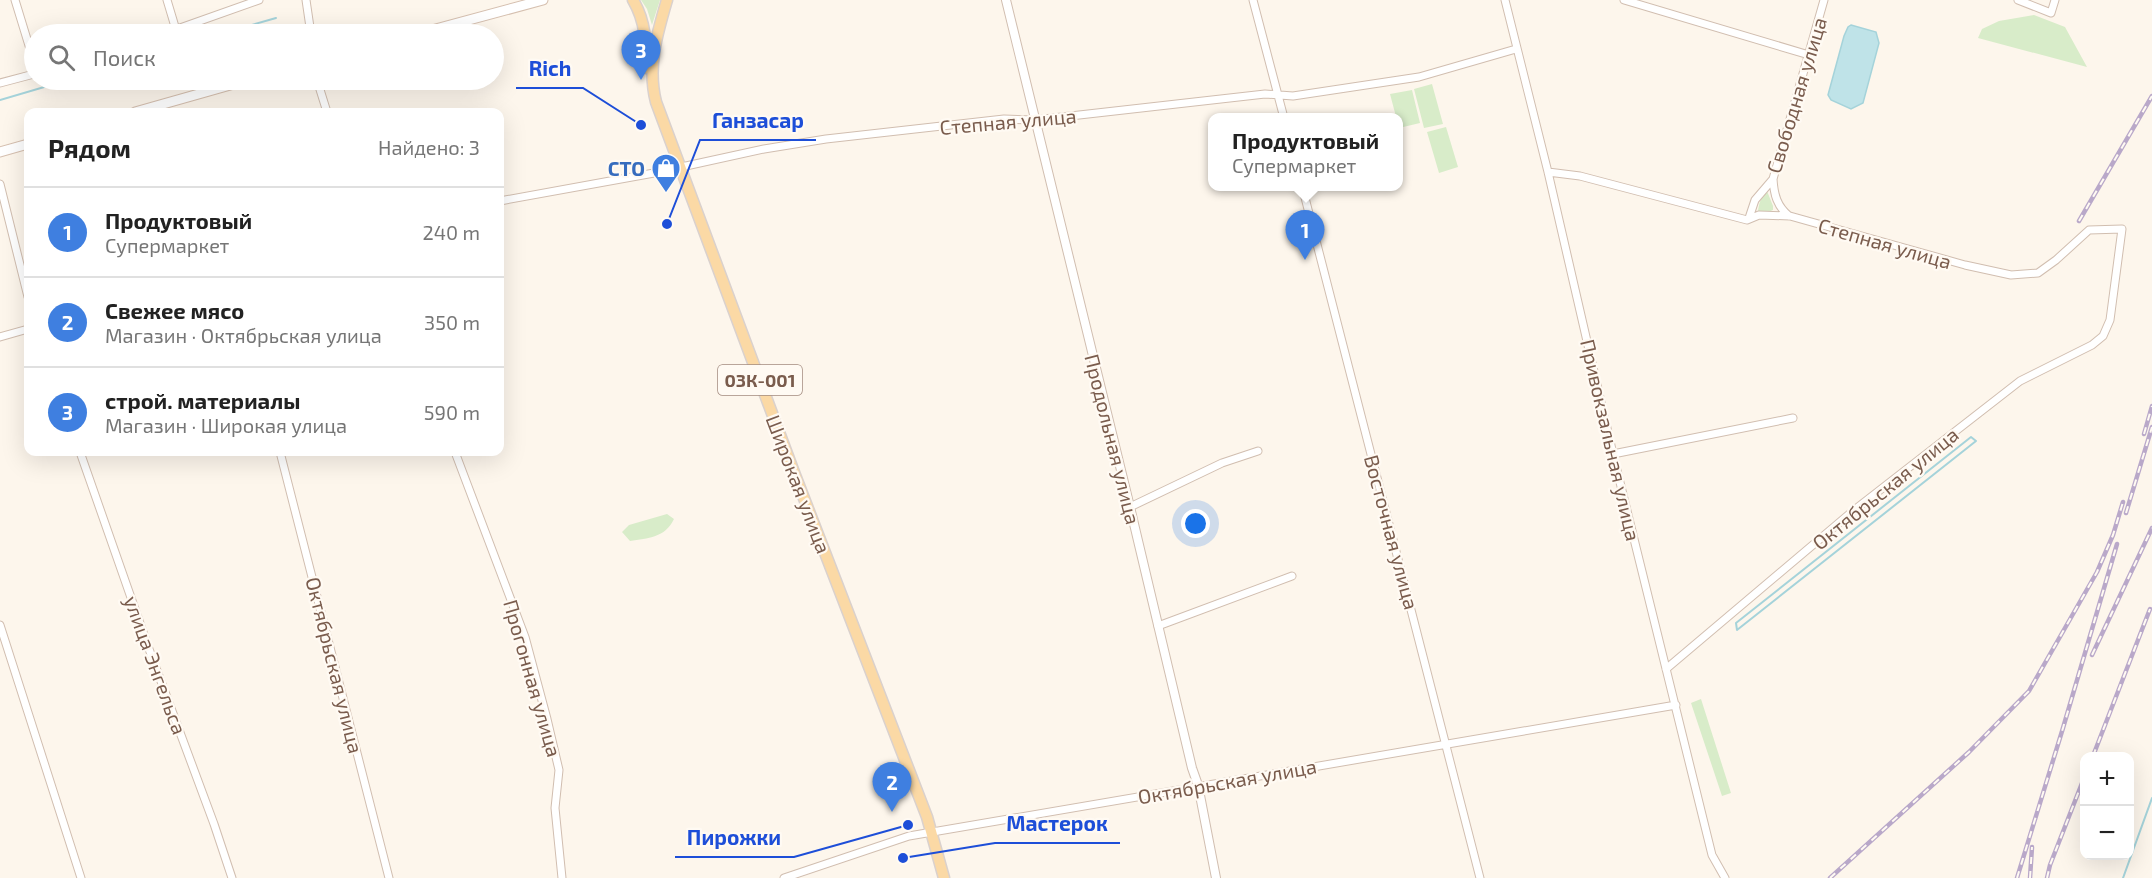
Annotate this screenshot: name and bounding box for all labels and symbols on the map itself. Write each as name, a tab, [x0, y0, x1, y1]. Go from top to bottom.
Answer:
street label: Свободная улица	[1761, 14, 1832, 176]
pin: 3	[622, 31, 660, 80]
callout: Rich	[516, 49, 583, 88]
text: Rich	[529, 55, 571, 80]
callout: Ганзасар	[700, 101, 816, 140]
street label: Степная улица	[939, 103, 1077, 140]
text: Ганзасар	[712, 107, 804, 132]
shop icon: СТО	[650, 152, 682, 194]
place label: СТО	[608, 156, 645, 180]
pin: 1	[1286, 210, 1324, 260]
street label: Степная улица	[1815, 213, 1954, 274]
street label: Привокзальная улица	[1575, 337, 1646, 543]
street label: Продольная улица	[1079, 351, 1146, 527]
road number: 03К-001	[718, 365, 802, 395]
street label: Широкая улица	[761, 411, 836, 557]
street label: Октябрьская улица	[1807, 422, 1964, 555]
street label: Восточная улица	[1359, 452, 1424, 612]
your location	[1181, 509, 1210, 538]
street label: Октябрьская улица	[300, 574, 369, 756]
street label: улица Энгельса	[119, 592, 192, 738]
street label: Прогонная улица	[498, 597, 567, 760]
street label: Октябрьская улица	[1136, 753, 1318, 810]
pin: 2	[872, 762, 912, 812]
callout: Мастерок	[995, 804, 1120, 843]
text: Мастерок	[1006, 810, 1108, 835]
callout: Пирожки	[675, 818, 794, 857]
text: Пирожки	[687, 824, 781, 849]

